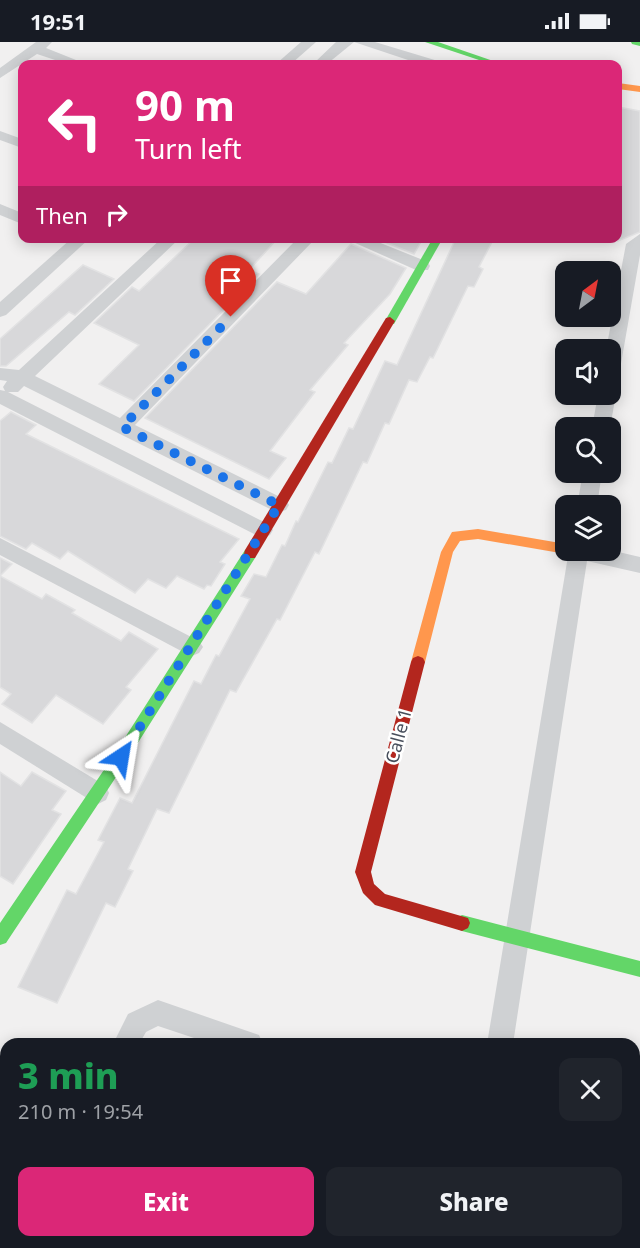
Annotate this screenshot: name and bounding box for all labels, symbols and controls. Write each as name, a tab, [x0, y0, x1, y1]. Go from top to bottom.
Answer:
text: 19:51	[30, 6, 87, 36]
text: 90 m	[135, 76, 235, 133]
icon: left	[36, 84, 114, 162]
text: Turn left	[135, 130, 241, 167]
icon: right	[100, 198, 133, 231]
text: Then	[36, 200, 88, 230]
pin	[205, 255, 256, 317]
north arrow	[555, 261, 621, 327]
map controls	[555, 261, 621, 561]
icon: arrive	[214, 264, 247, 297]
button: sound	[555, 339, 621, 405]
button: search	[555, 417, 621, 483]
button: layers	[555, 495, 621, 561]
street label: Calle 1	[379, 706, 417, 766]
position arrow	[89, 725, 153, 789]
text: 3 min	[18, 1051, 119, 1100]
button: close	[559, 1058, 622, 1121]
text: 210 m · 19:54	[18, 1098, 143, 1125]
button: Exit	[18, 1167, 314, 1236]
button: Share	[326, 1167, 622, 1236]

